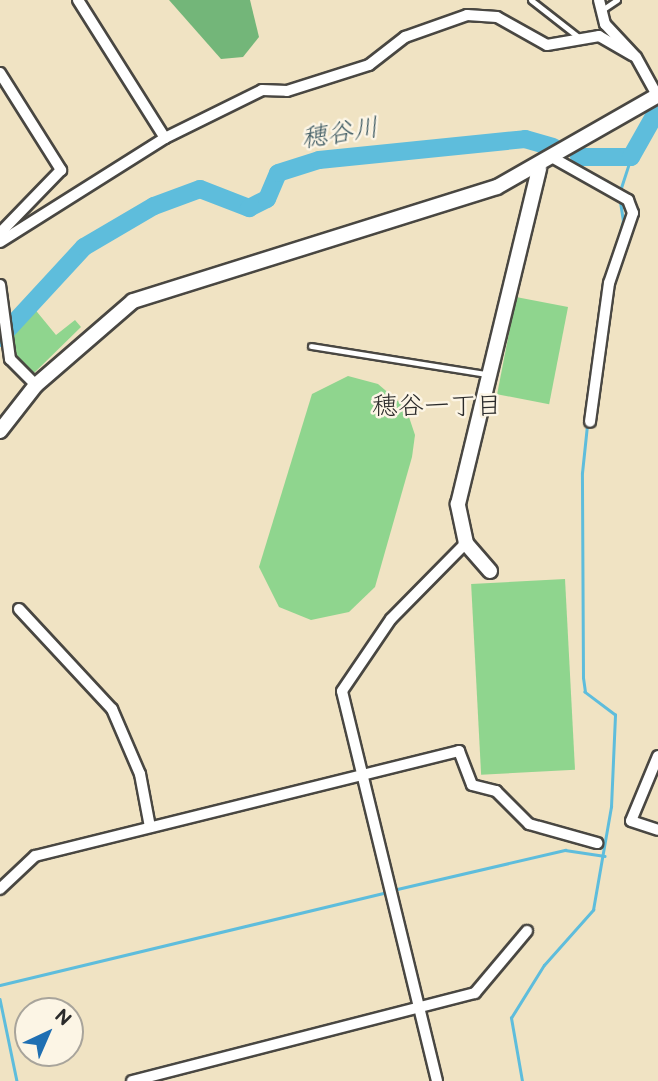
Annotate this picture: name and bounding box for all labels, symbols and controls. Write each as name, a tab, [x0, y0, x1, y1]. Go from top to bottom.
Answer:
water label: 穂谷川	[299, 112, 381, 156]
district label: 穂谷一丁目	[372, 391, 502, 423]
north arrow	[14, 997, 84, 1067]
text: N	[49, 1005, 76, 1031]

